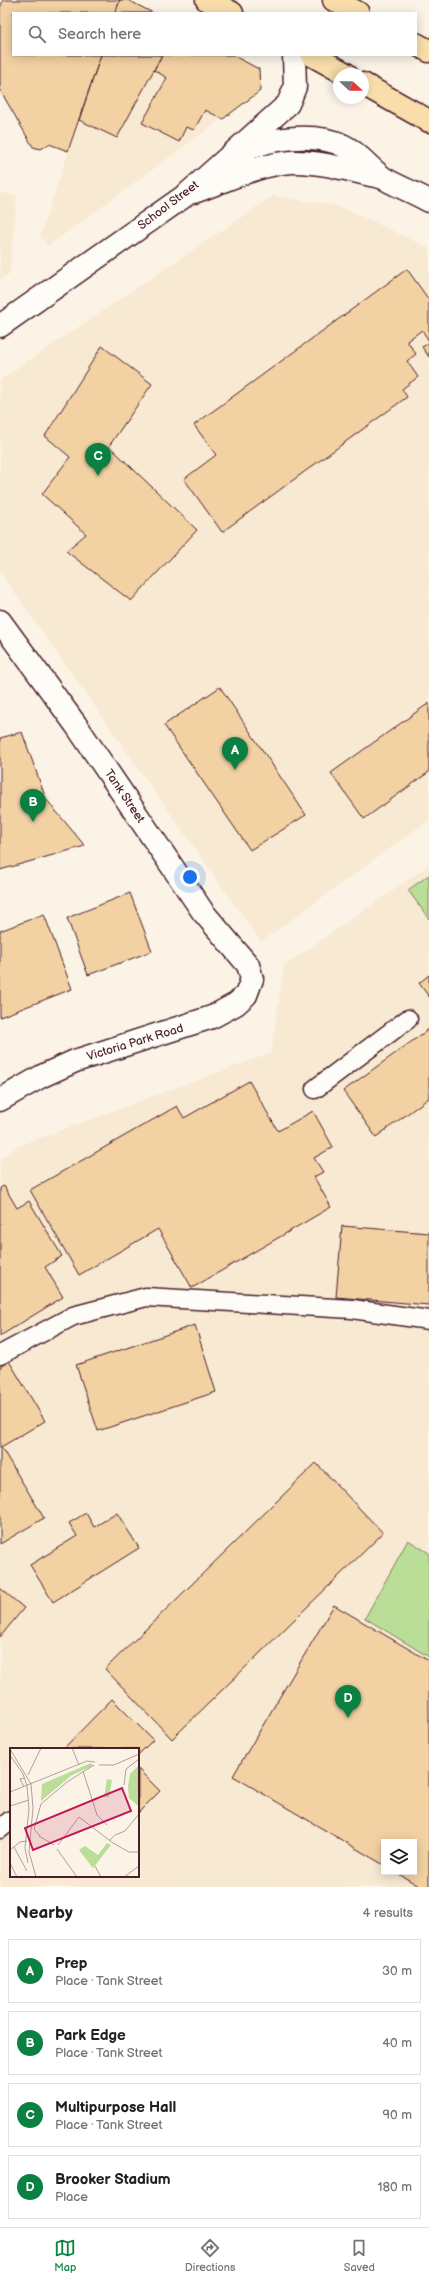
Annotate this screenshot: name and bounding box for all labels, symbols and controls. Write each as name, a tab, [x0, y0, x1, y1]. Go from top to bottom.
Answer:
search box	[12, 12, 417, 56]
icon: search	[26, 23, 48, 45]
text: Search here	[58, 25, 141, 44]
north arrow	[333, 68, 369, 104]
street label: School Street	[135, 177, 202, 233]
pin: C	[85, 443, 111, 476]
pin: A	[222, 737, 248, 770]
street label: Tank Street	[101, 767, 148, 826]
pin: B	[20, 789, 46, 822]
your location	[180, 867, 200, 887]
street label: Victoria Park Road	[85, 1021, 185, 1064]
pin: D	[335, 1685, 361, 1718]
inset map	[10, 1748, 139, 1877]
map controls	[381, 1839, 417, 1875]
button: layers	[381, 1839, 417, 1875]
text: Nearby	[16, 1903, 73, 1923]
text: 4 results	[363, 1905, 413, 1921]
text: Prep	[55, 1954, 87, 1973]
text: A	[26, 1963, 34, 1979]
text: 30 m	[382, 1963, 412, 1979]
text: Place · Tank Street	[55, 1973, 163, 1989]
text: Park Edge	[55, 2026, 126, 2045]
text: B	[25, 2035, 35, 2051]
text: 40 m	[382, 2035, 412, 2051]
text: Place · Tank Street	[55, 2045, 163, 2061]
text: Multipurpose Hall	[55, 2098, 176, 2117]
text: C	[25, 2107, 35, 2123]
text: 90 m	[383, 2107, 412, 2123]
text: Place · Tank Street	[55, 2117, 163, 2133]
text: Brooker Stadium	[55, 2170, 171, 2189]
text: D	[25, 2179, 35, 2195]
text: 180 m	[377, 2179, 412, 2195]
text: Place	[55, 2189, 88, 2205]
tab: Map	[54, 2237, 76, 2274]
tab: Directions	[185, 2237, 235, 2274]
tab: Saved	[344, 2237, 375, 2274]

